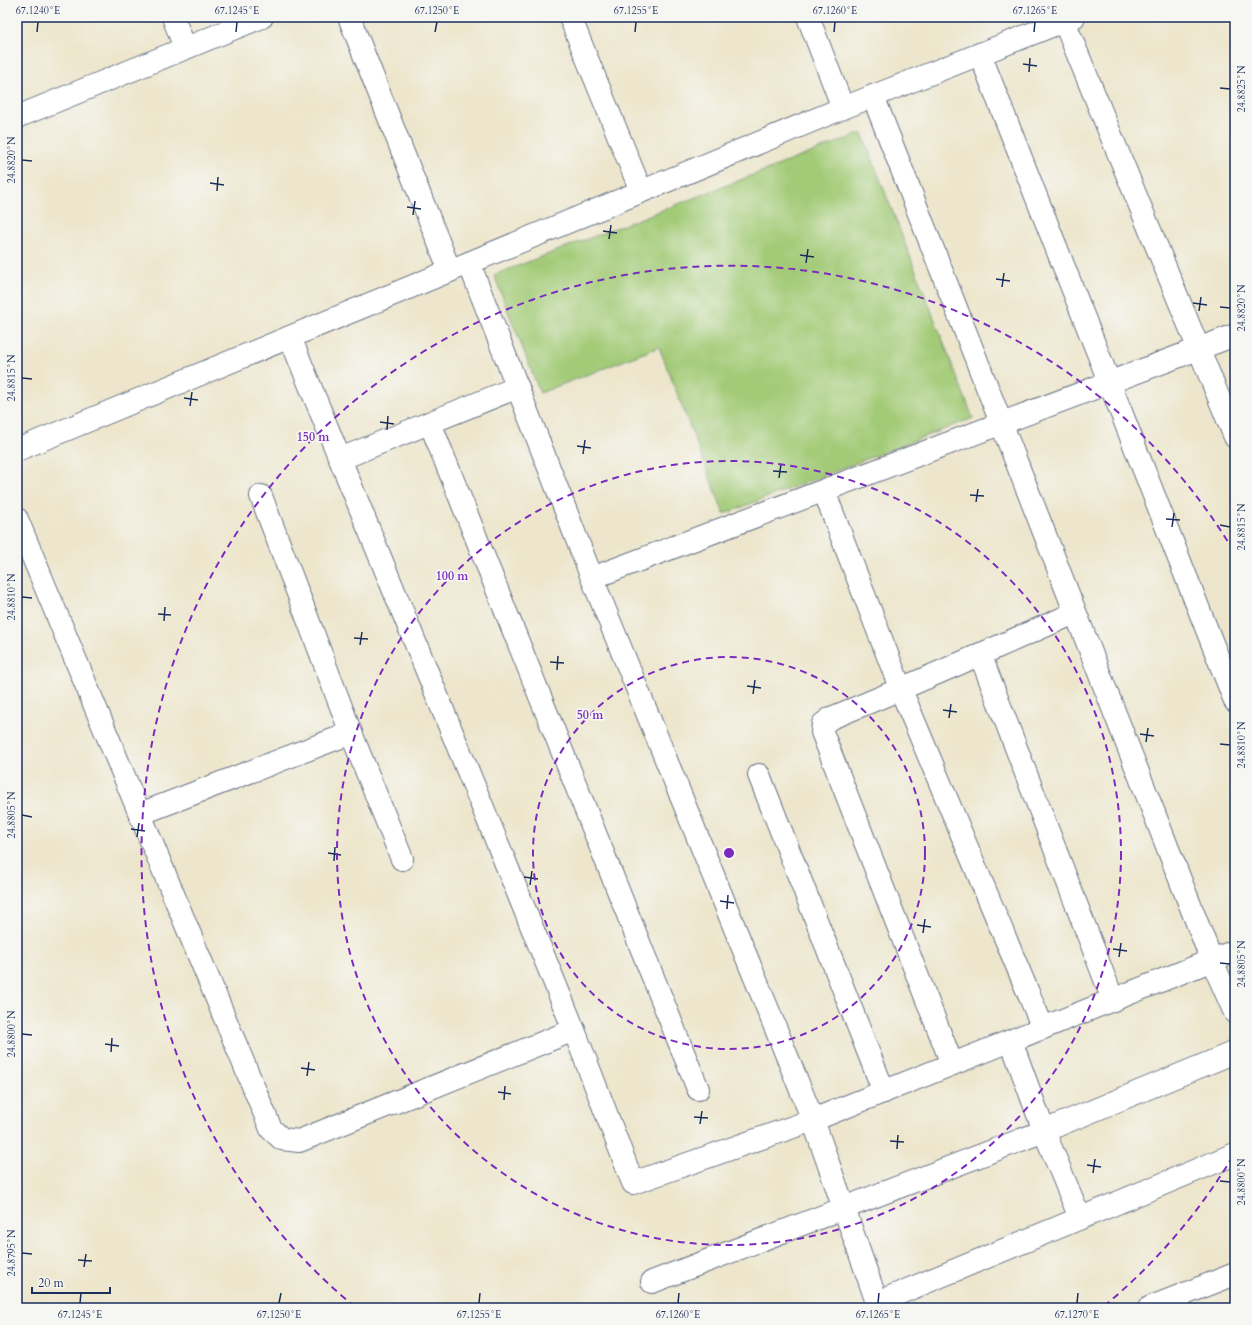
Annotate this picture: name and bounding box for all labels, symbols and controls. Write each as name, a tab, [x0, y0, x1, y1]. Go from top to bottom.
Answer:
text: 67.1240°E	[16, 4, 60, 18]
text: 67.1245°E	[215, 4, 259, 18]
text: 67.1250°E	[415, 4, 459, 18]
text: 67.1255°E	[614, 4, 658, 18]
text: 67.1260°E	[813, 4, 857, 18]
text: 67.1265°E	[1013, 4, 1057, 18]
text: 24.8825°N	[1235, 65, 1249, 112]
text: 24.8820°N	[5, 136, 19, 183]
text: 24.8820°N	[1235, 284, 1249, 331]
text: 24.8815°N	[5, 354, 19, 401]
text: 150 m	[297, 429, 330, 445]
text: 24.8815°N	[1235, 503, 1249, 550]
text: 100 m	[436, 568, 469, 584]
text: 24.8810°N	[5, 573, 19, 620]
text: 50 m	[577, 707, 604, 723]
text: 24.8810°N	[1235, 721, 1249, 768]
text: 24.8805°N	[5, 791, 19, 838]
centre of rings	[722, 846, 736, 860]
text: 24.8805°N	[1235, 940, 1249, 987]
text: 24.8800°N	[5, 1010, 19, 1057]
text: 24.8800°N	[1235, 1158, 1249, 1205]
text: 24.8795°N	[5, 1229, 19, 1276]
scale bar	[32, 1269, 110, 1295]
text: 20 m	[38, 1275, 65, 1291]
text: 67.1245°E	[58, 1308, 102, 1322]
text: 67.1250°E	[257, 1308, 301, 1322]
text: 67.1255°E	[457, 1308, 501, 1322]
text: 67.1260°E	[656, 1308, 700, 1322]
text: 67.1265°E	[856, 1308, 900, 1322]
text: 67.1270°E	[1055, 1308, 1099, 1322]

